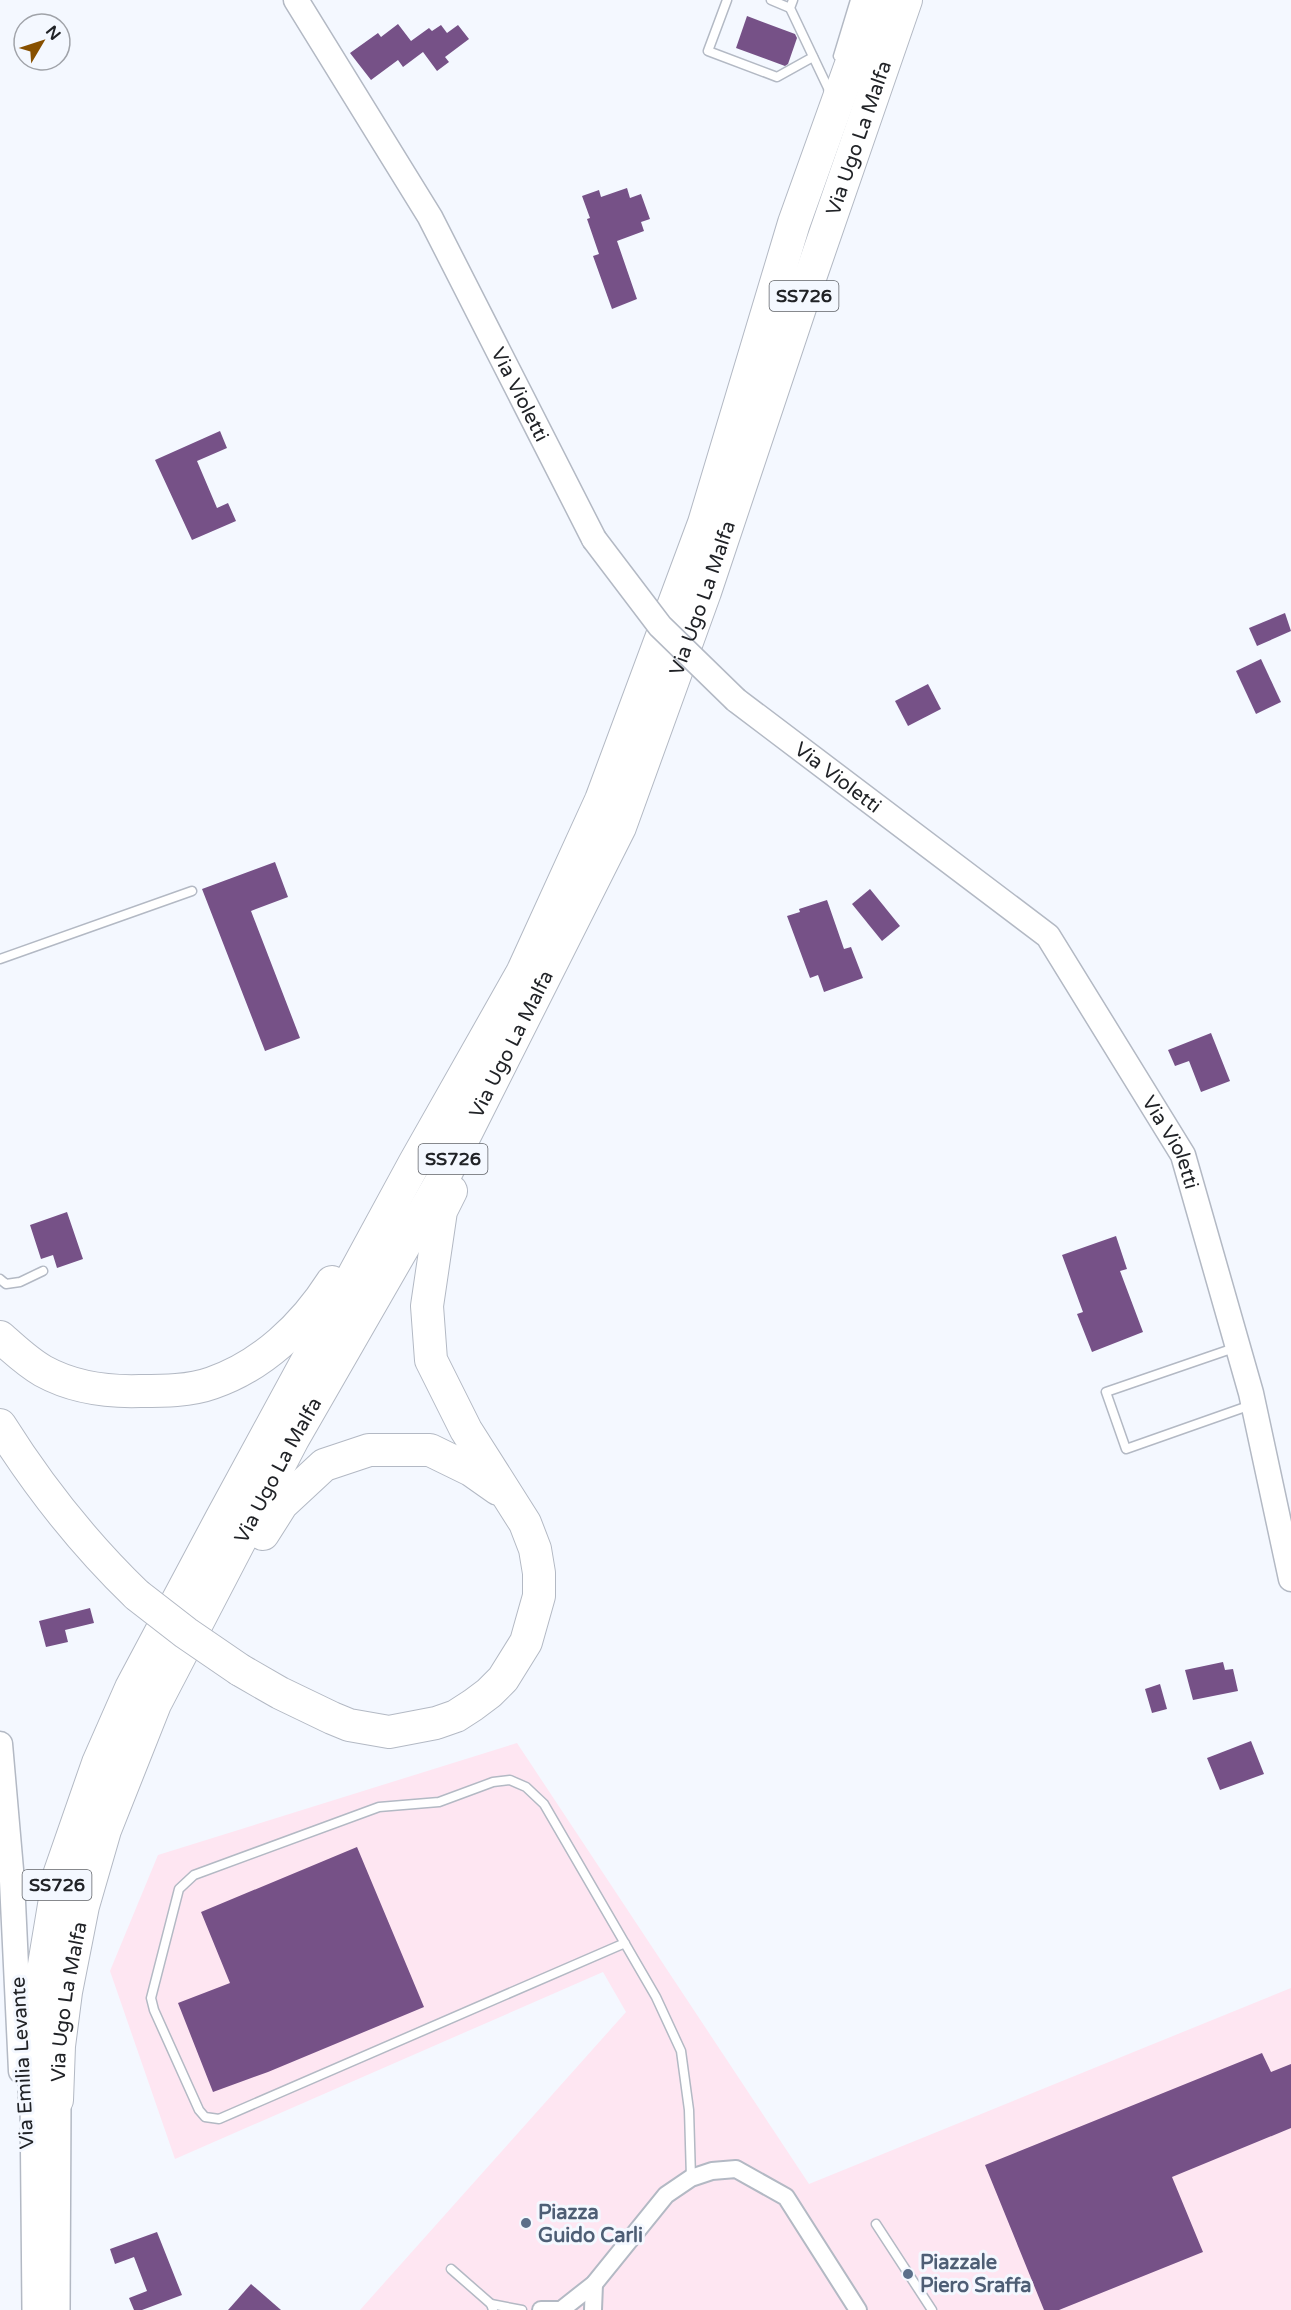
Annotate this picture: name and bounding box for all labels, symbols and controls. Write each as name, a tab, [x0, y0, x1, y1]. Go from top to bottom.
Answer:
north arrow	[12, 12, 72, 72]
text: N	[41, 22, 65, 44]
street label: Via Ugo La Malfa	[822, 58, 897, 219]
road number: SS726	[770, 281, 838, 311]
street label: Via Violetti	[485, 344, 553, 446]
street label: Via Ugo La Malfa	[665, 518, 741, 679]
street label: Via Violetti	[789, 738, 886, 819]
street label: Via Ugo La Malfa	[465, 967, 559, 1122]
street label: Via Violetti	[1136, 1092, 1203, 1192]
road number: SS726	[418, 1144, 488, 1174]
street label: Via Ugo La Malfa	[230, 1393, 327, 1548]
road number: SS726	[22, 1870, 92, 1900]
street label: Via Ugo La Malfa	[47, 1920, 93, 2083]
street label: Via Emilia Levante	[6, 1976, 40, 2150]
place label: Piazza Guido Carli	[538, 2201, 643, 2248]
marker: Piazza Guido Carli	[519, 2216, 533, 2230]
place label: Piazzale Piero Sraffa	[920, 2251, 1032, 2298]
marker: Piazzale Piero Sraffa	[901, 2267, 915, 2281]

